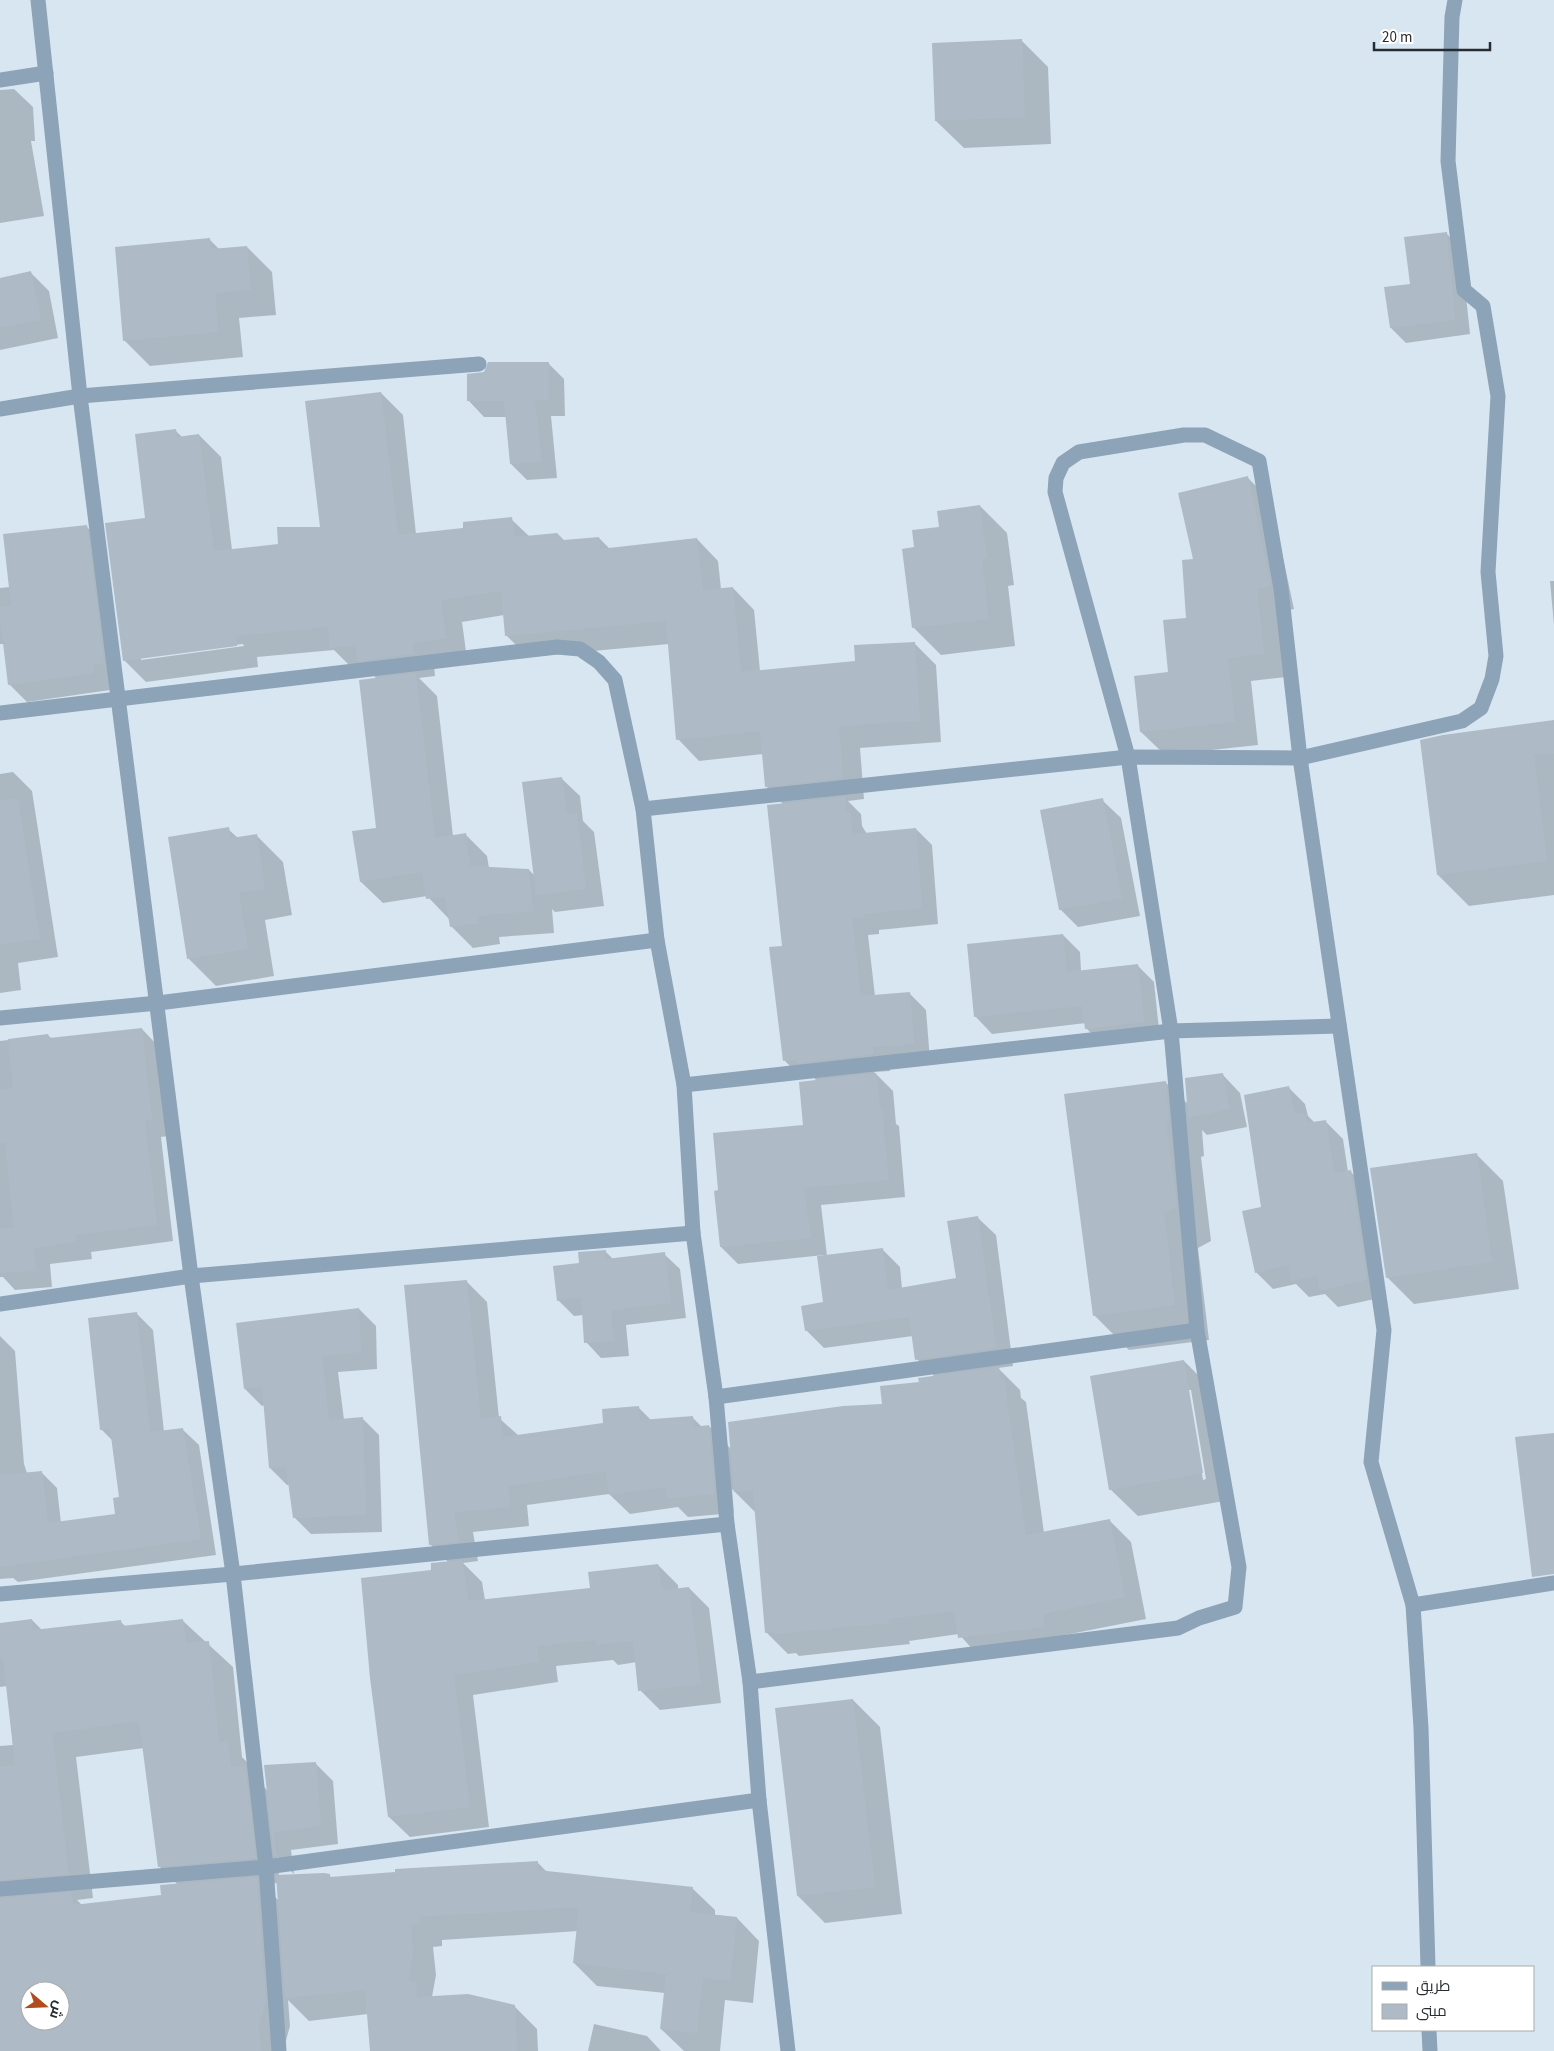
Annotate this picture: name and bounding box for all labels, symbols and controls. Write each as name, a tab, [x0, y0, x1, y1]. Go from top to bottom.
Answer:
scale bar	[1374, 20, 1490, 52]
text: 20 m	[1382, 27, 1412, 48]
legend	[1372, 1966, 1534, 2031]
text: طريق	[1416, 1976, 1450, 1997]
north arrow	[20, 1981, 70, 2031]
text: ش	[44, 1998, 69, 2022]
text: مبنى	[1416, 2001, 1447, 2022]

